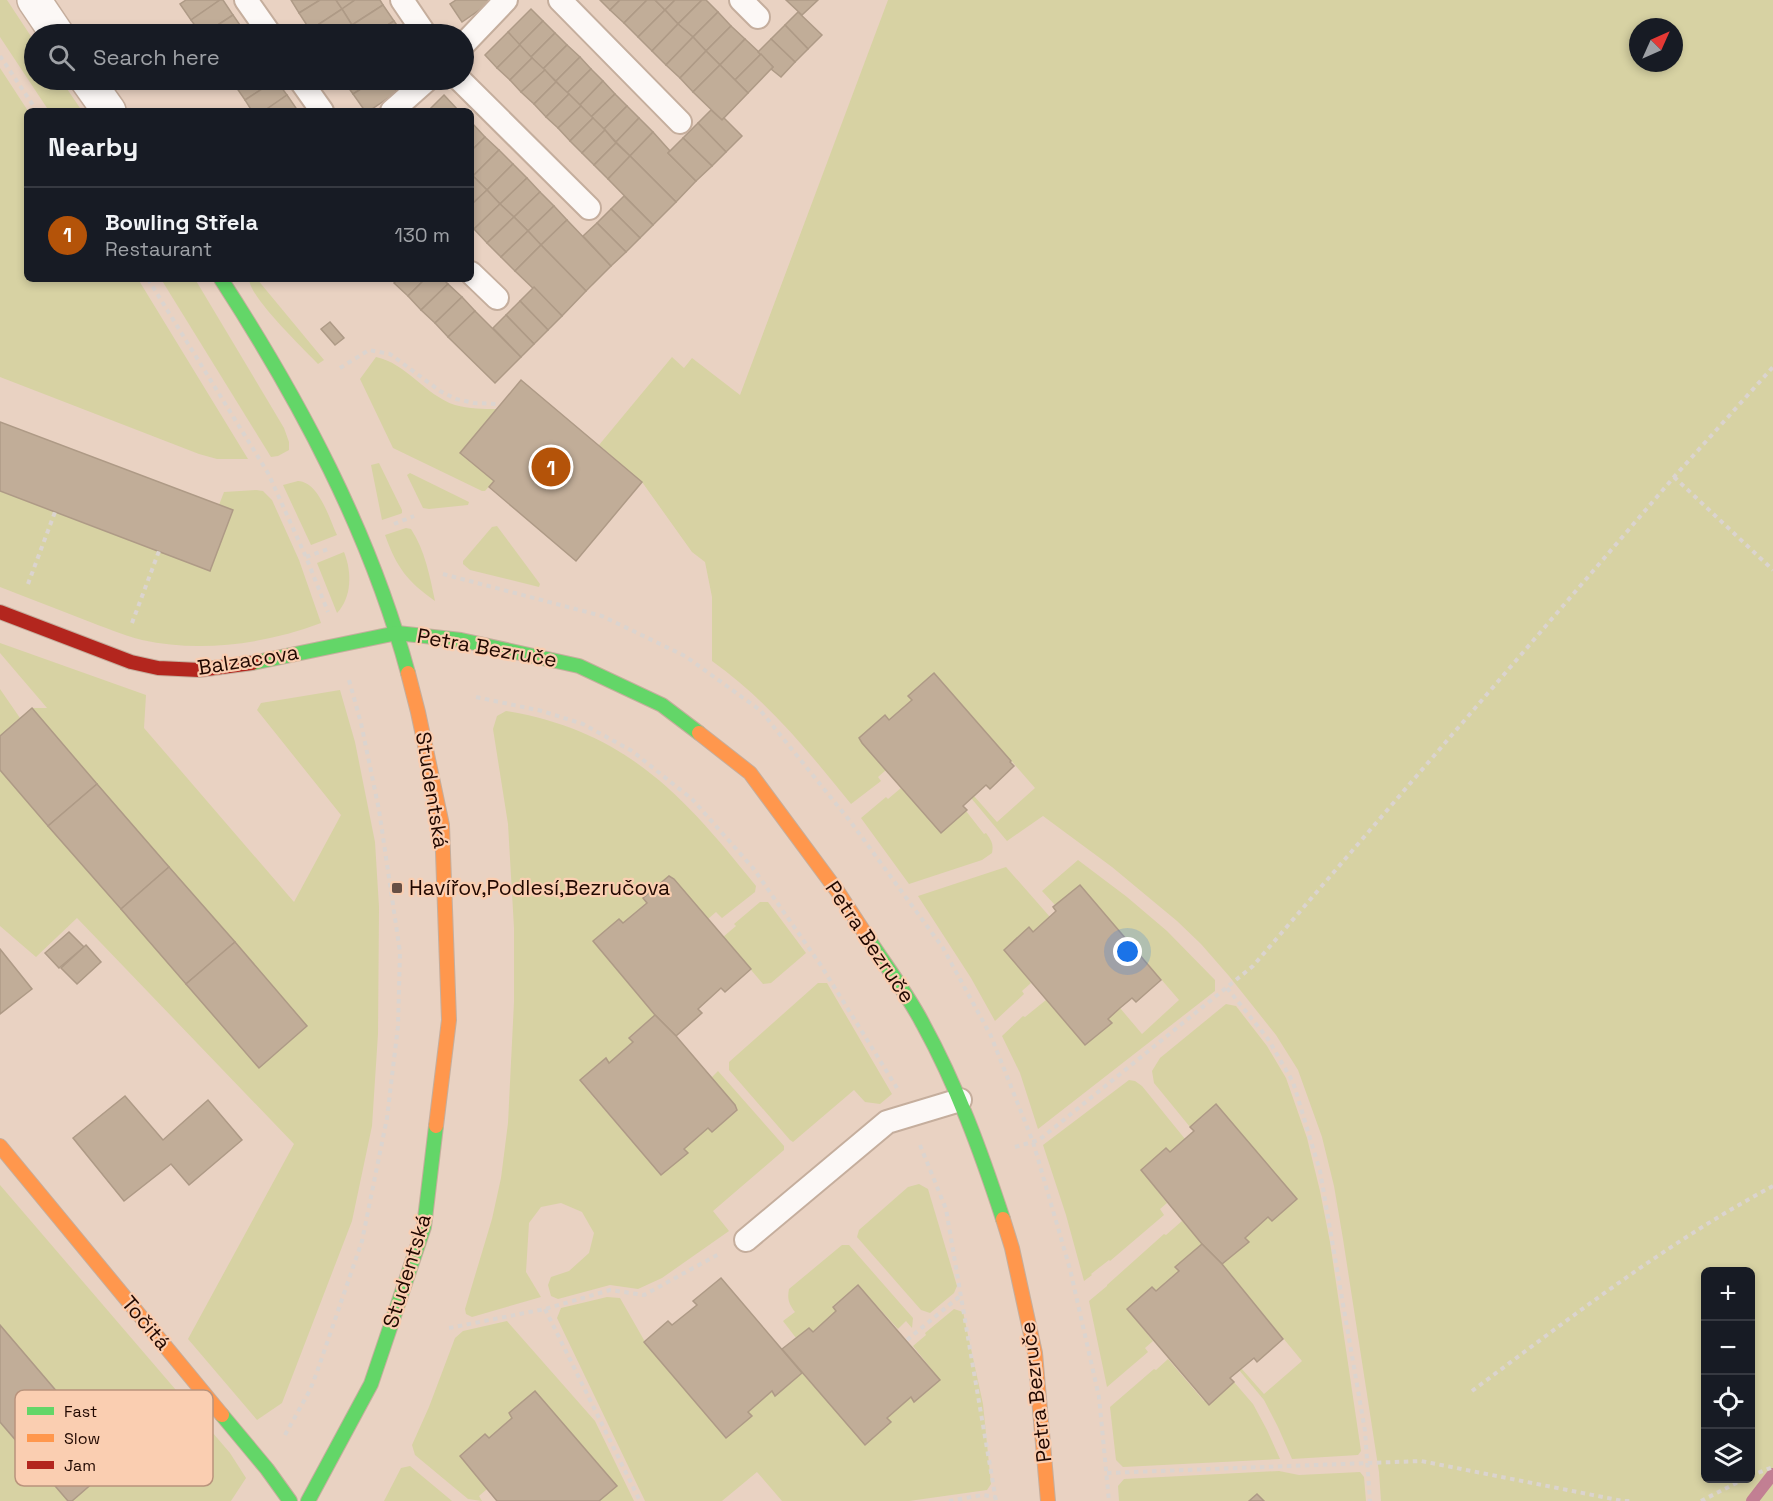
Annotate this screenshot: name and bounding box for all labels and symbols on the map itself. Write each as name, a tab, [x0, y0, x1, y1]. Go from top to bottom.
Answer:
north arrow	[1629, 18, 1683, 72]
pin: 1	[532, 444, 570, 490]
street label: Petra Bezruče	[415, 622, 559, 673]
street label: Balzacova	[195, 638, 300, 681]
street label: Studentská	[410, 730, 455, 850]
place label: Havířov,Podlesí,Bezručova	[409, 874, 670, 901]
street label: Petra Bezruče	[820, 875, 921, 1008]
marker: Havířov,Podlesí,Bezručova	[390, 881, 404, 895]
your location	[1113, 937, 1142, 966]
street label: Studentská	[376, 1211, 437, 1331]
street label: Točitá	[116, 1290, 177, 1355]
street label: Petra Bezruče	[1013, 1320, 1058, 1464]
legend	[15, 1390, 213, 1486]
text: Fast	[64, 1401, 97, 1422]
text: Slow	[64, 1428, 100, 1449]
text: Jam	[64, 1455, 96, 1476]

